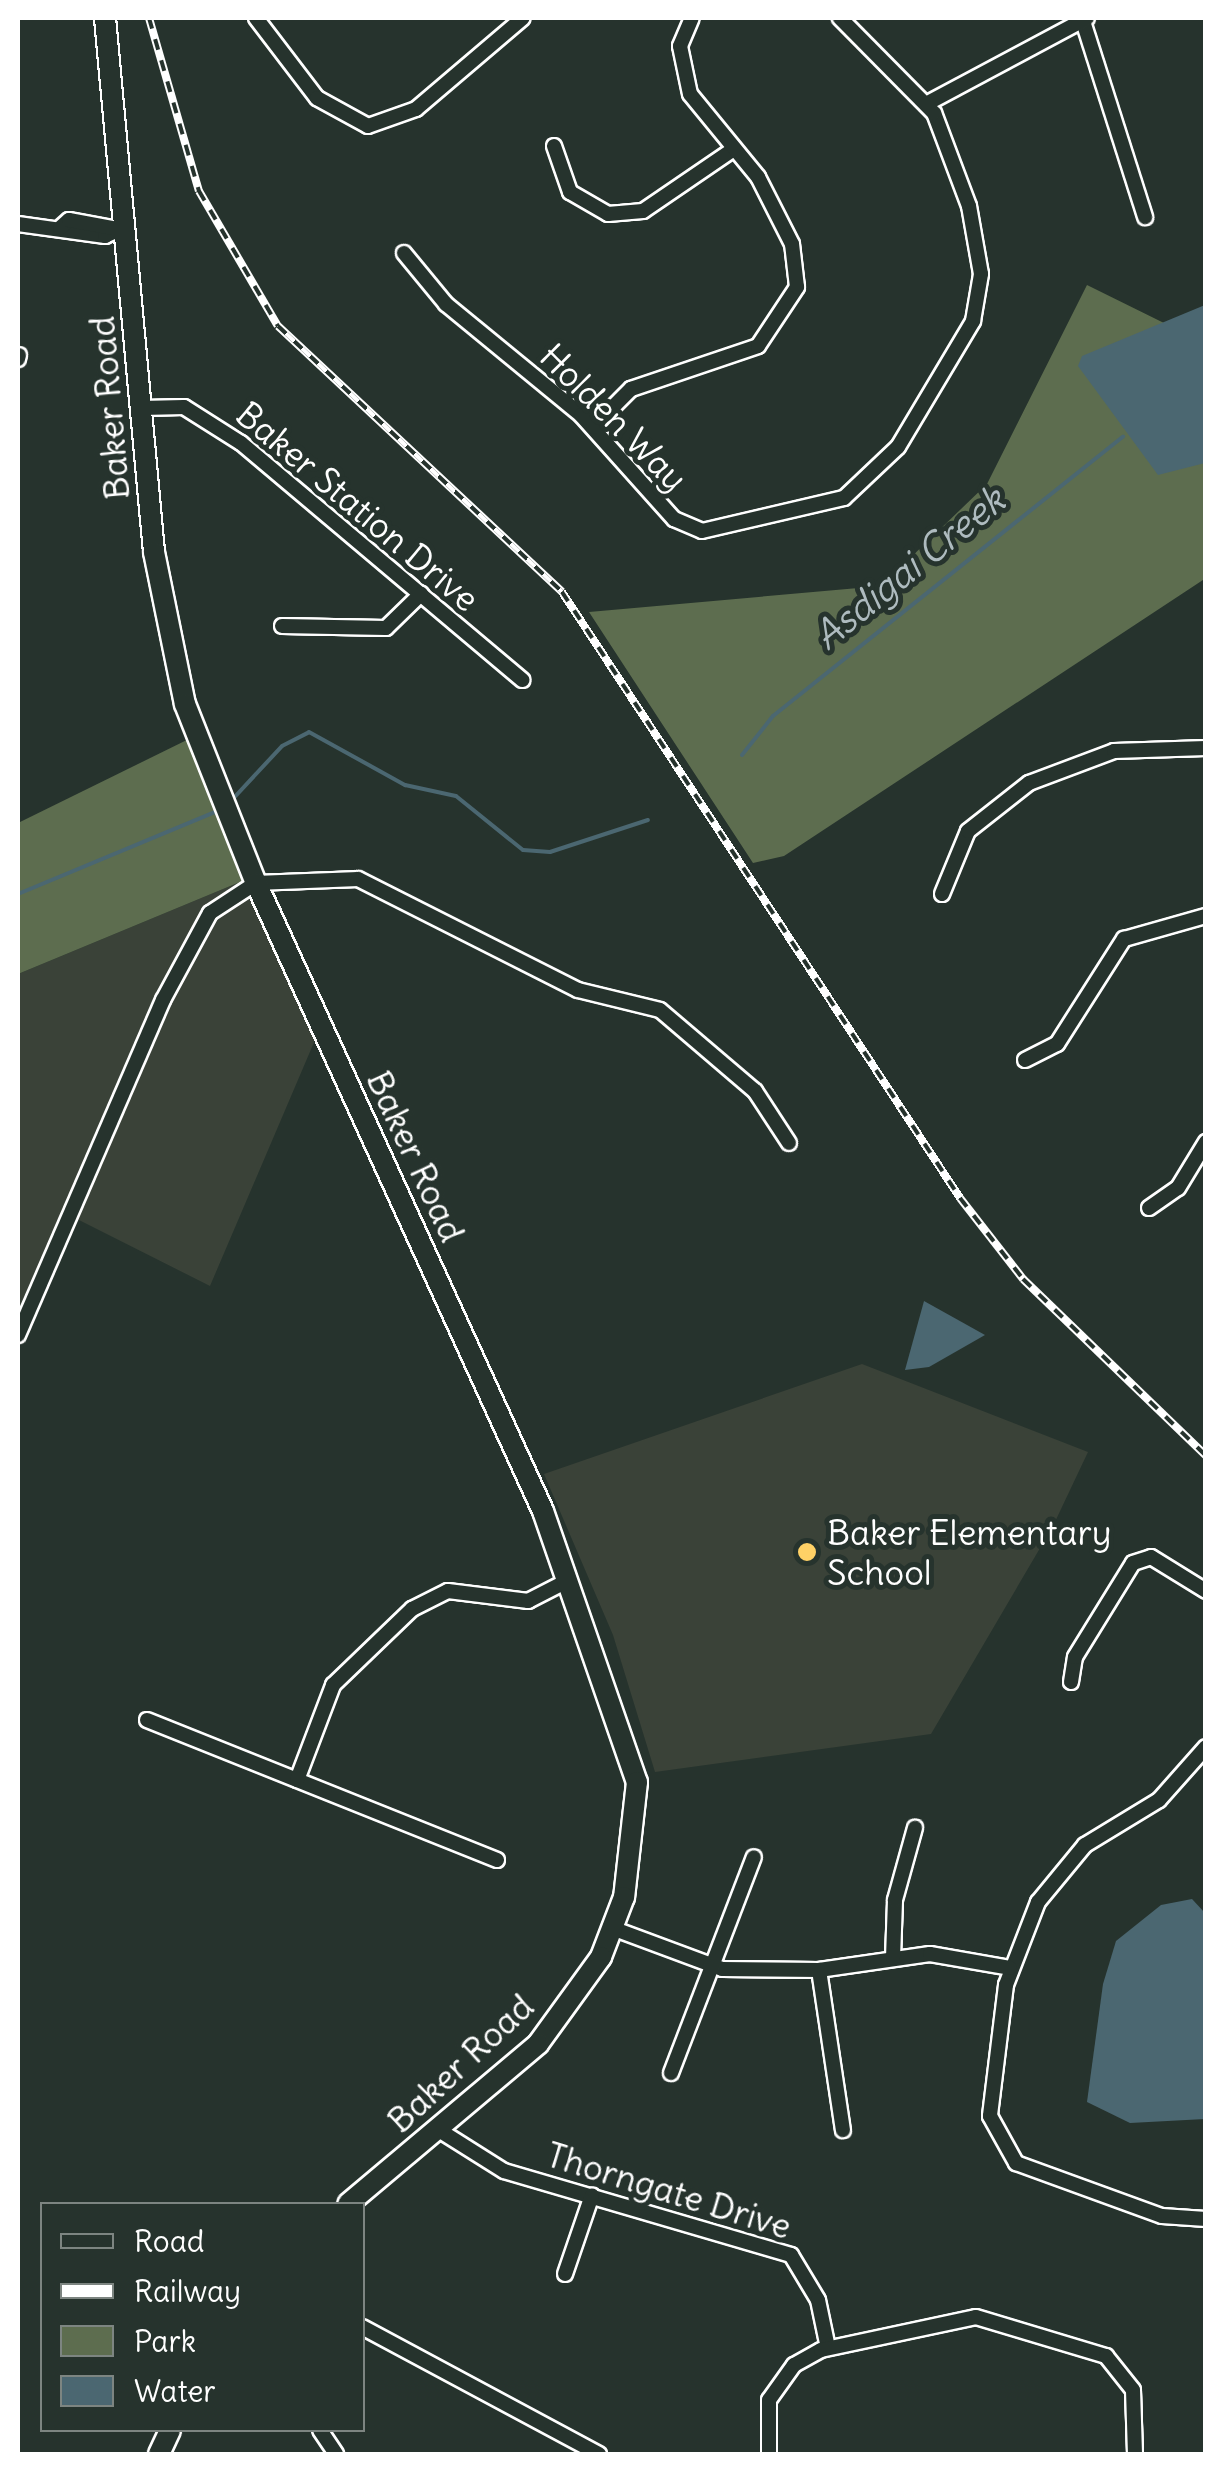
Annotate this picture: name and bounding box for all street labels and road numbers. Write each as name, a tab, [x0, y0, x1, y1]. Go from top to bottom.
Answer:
street label: Baker Road	[80, 315, 138, 501]
street label: Holden Way	[532, 335, 696, 499]
street label: Baker Station Drive	[228, 392, 488, 620]
street label: Baker Road	[358, 1064, 474, 1248]
street label: Baker Road	[378, 1985, 542, 2141]
street label: Thorngate Drive	[542, 2133, 796, 2247]

